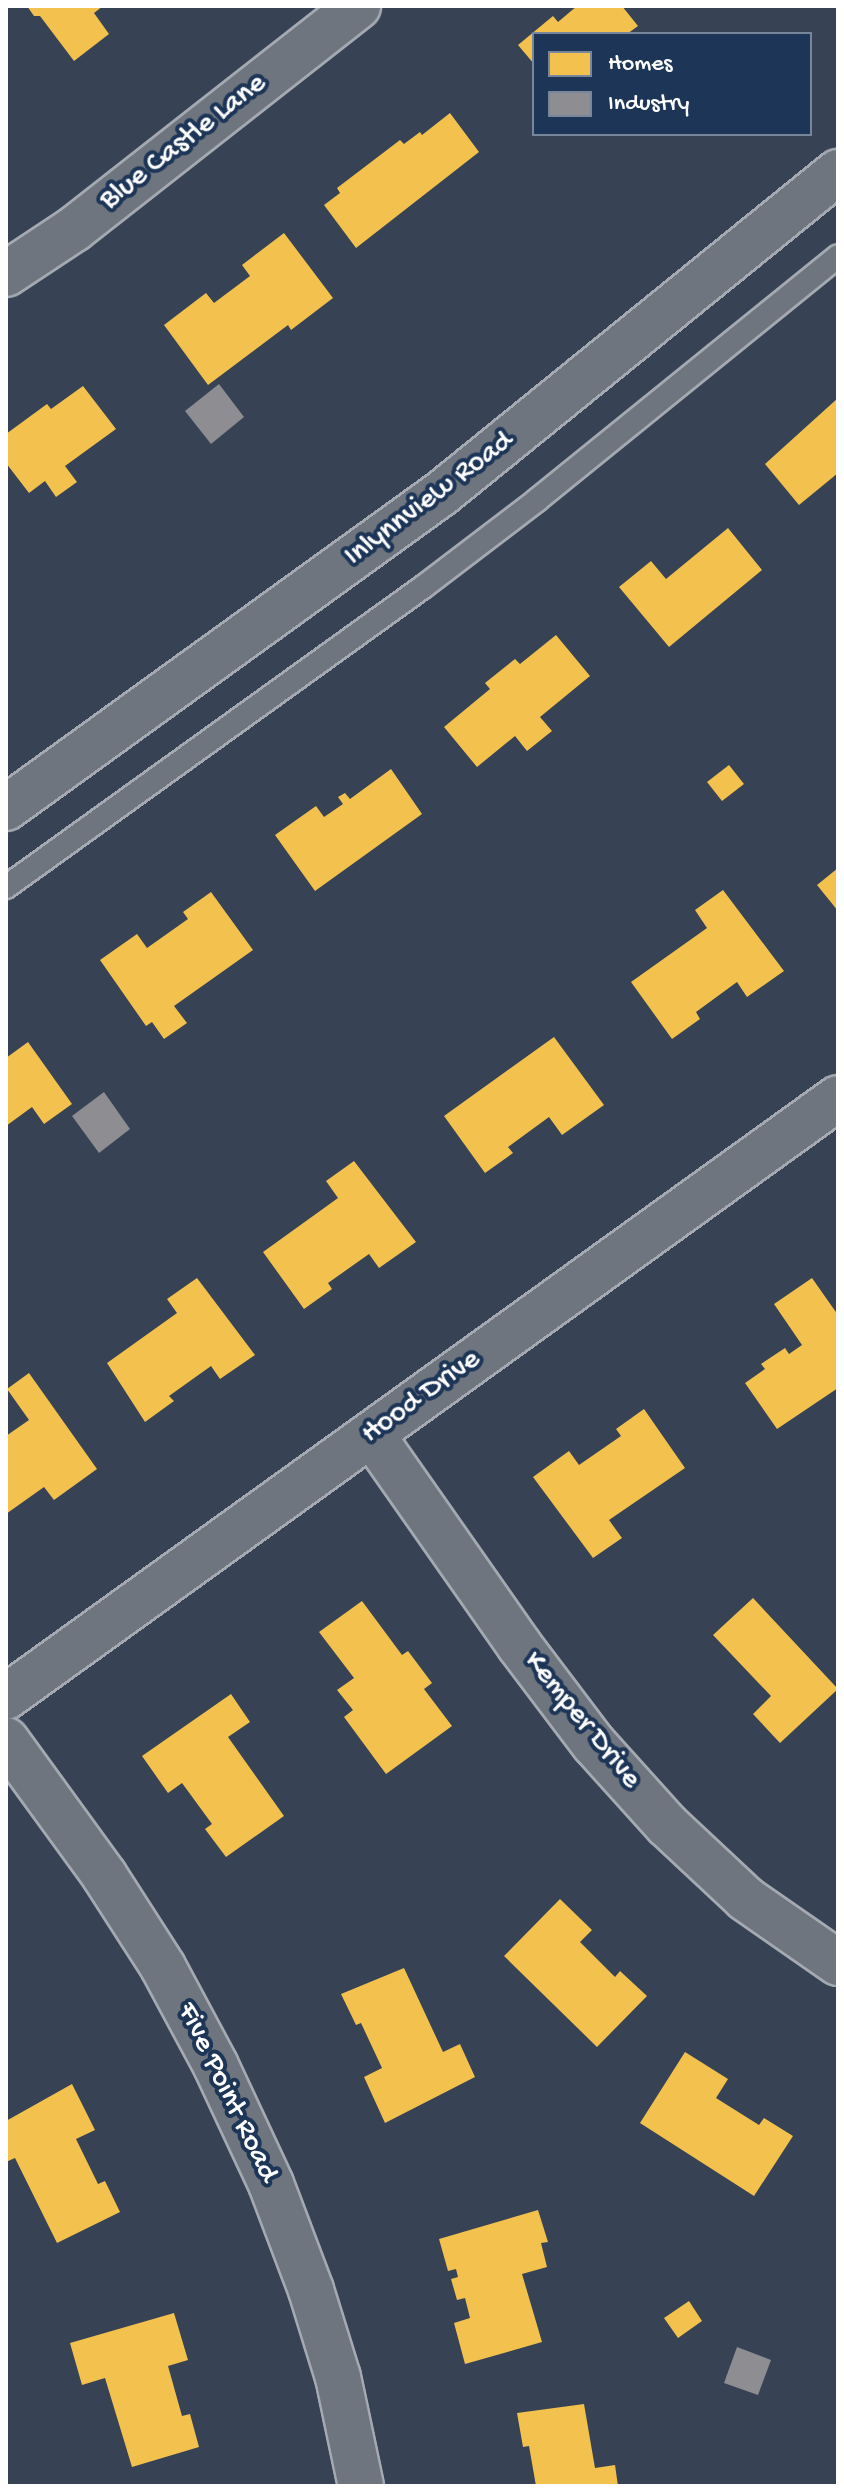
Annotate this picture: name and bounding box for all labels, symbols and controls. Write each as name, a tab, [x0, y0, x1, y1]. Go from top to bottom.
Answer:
legend	[532, 32, 812, 136]
text: Homes	[608, 50, 672, 79]
street label: Blue Castle Lane	[94, 67, 274, 219]
text: Industry	[608, 90, 689, 119]
street label: Inlynnview Road	[338, 425, 522, 575]
street label: Hood Drive	[355, 1343, 489, 1453]
street label: Kemper Drive	[515, 1645, 647, 1797]
street label: Five Point Road	[167, 1997, 285, 2189]

